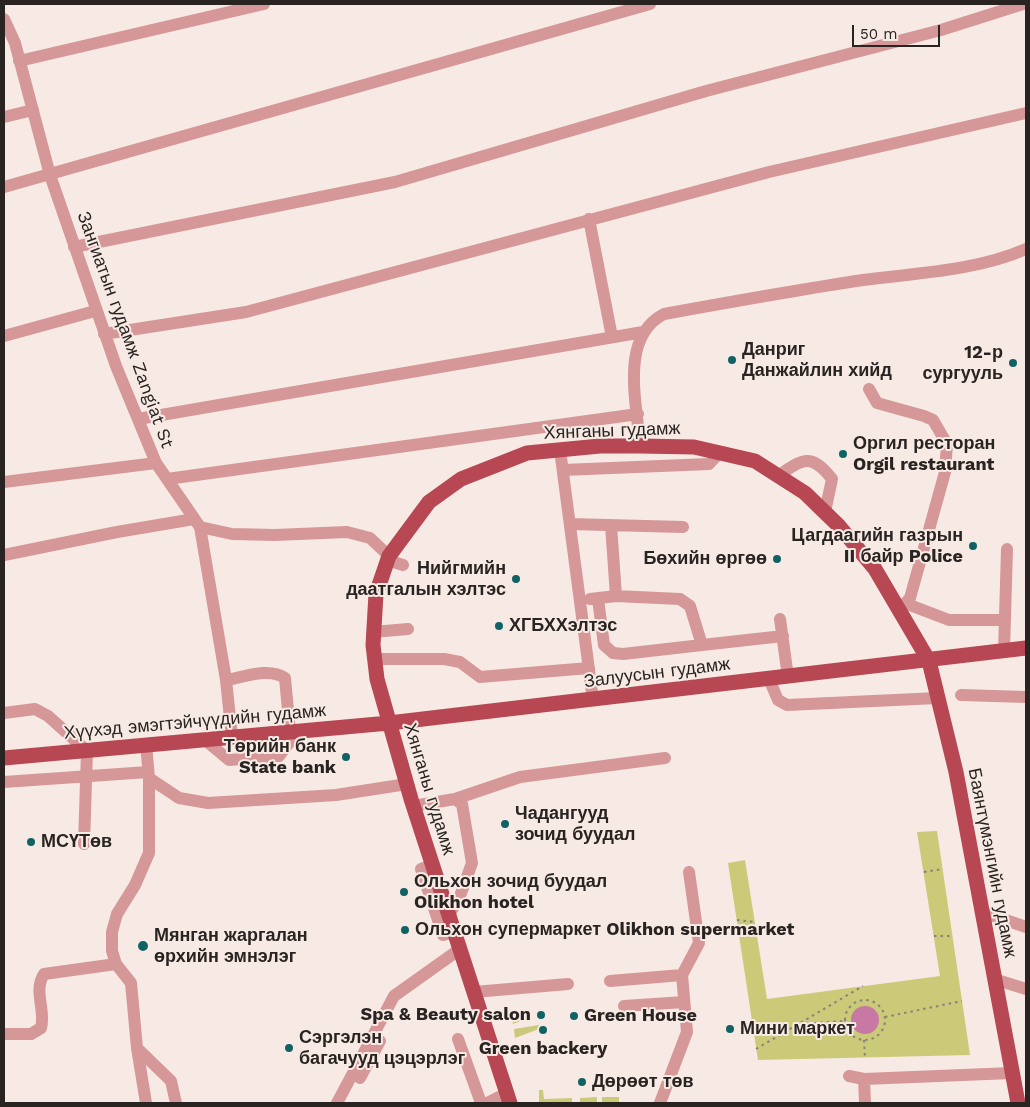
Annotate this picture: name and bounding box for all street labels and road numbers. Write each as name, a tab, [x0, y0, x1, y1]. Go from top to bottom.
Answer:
street label: Зангиатын гудамж Zangiat St	[72, 209, 178, 451]
street label: Хянганы гудамж	[543, 418, 681, 444]
street label: Залуусын гудамж	[583, 653, 731, 693]
street label: Хүүхэд эмэгтэйчүүдийн гудамж	[63, 700, 327, 744]
street label: Хянганы гудамж	[399, 720, 459, 858]
street label: Баянтүмэнгийн гудамж	[963, 766, 1021, 960]

